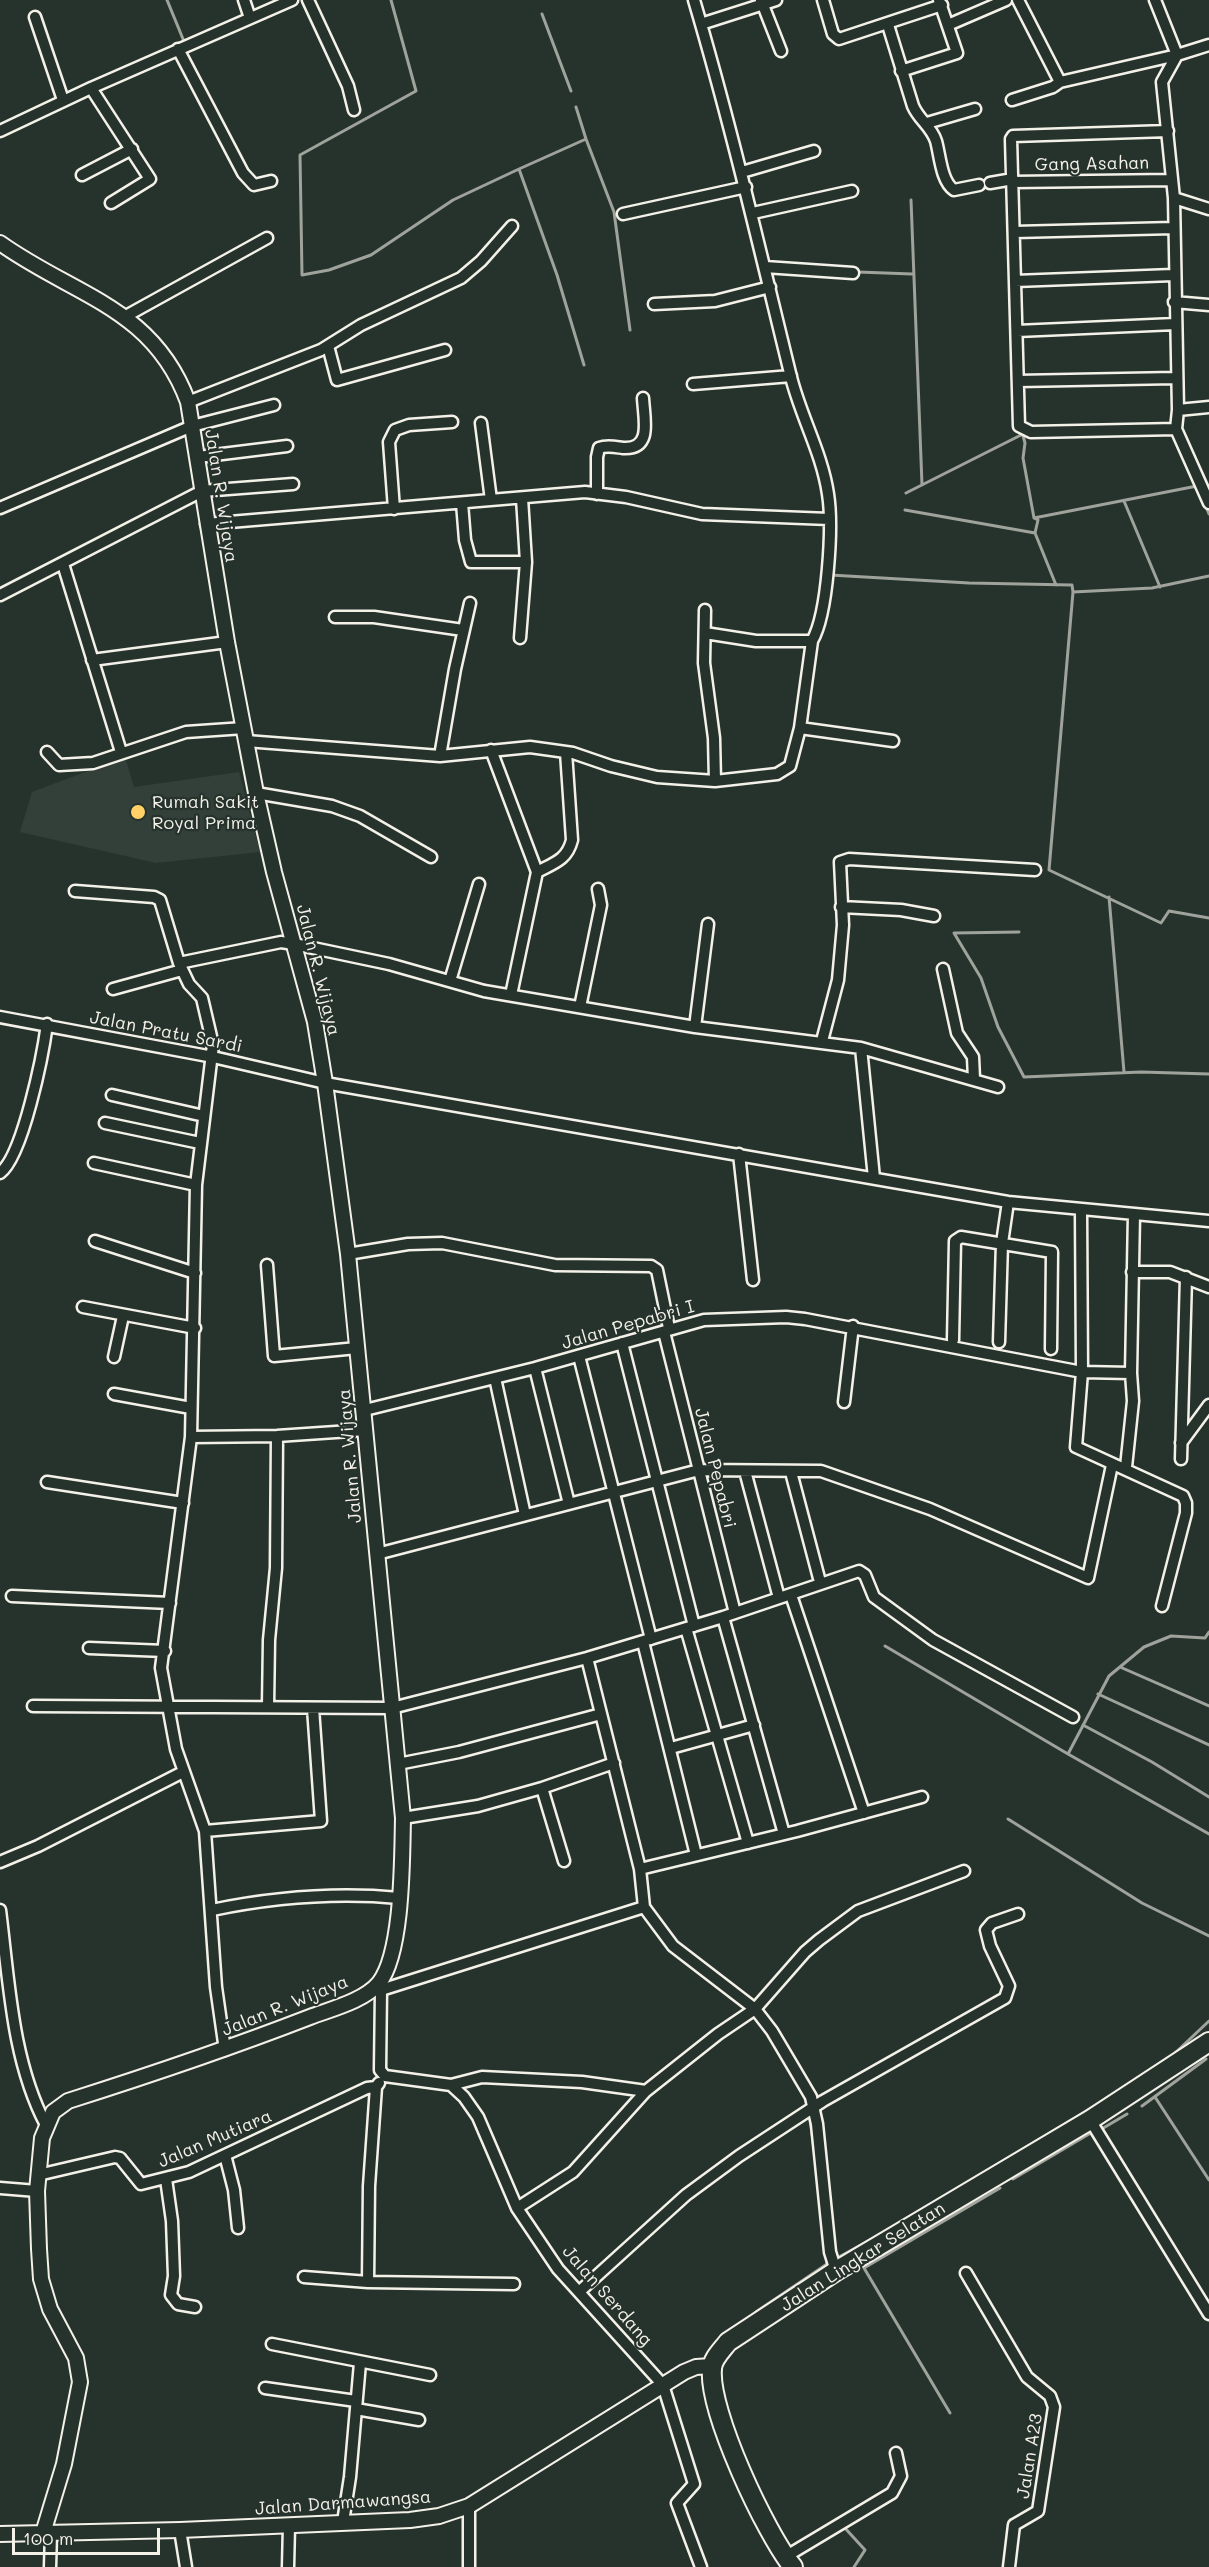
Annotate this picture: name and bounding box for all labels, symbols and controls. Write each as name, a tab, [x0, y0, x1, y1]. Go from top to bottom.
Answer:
street label: Gang Asahan	[1035, 152, 1149, 176]
street label: Jalan R. Wijaya	[200, 428, 242, 564]
place label: Rumah Sakit Royal Prima	[152, 791, 259, 834]
marker: Rumah Sakit Royal Prima	[129, 803, 147, 821]
street label: Jalan R. Wijaya	[291, 902, 345, 1038]
street label: Jalan Pratu Sardi	[88, 1007, 244, 1057]
street label: Jalan Pepabri I	[559, 1296, 697, 1354]
street label: Jalan R. Wijaya	[333, 1388, 367, 1524]
street label: Jalan Pepabri	[690, 1406, 740, 1530]
street label: Jalan R. Wijaya	[219, 1971, 351, 2041]
street label: Jalan Mutiara	[155, 2105, 275, 2173]
street label: Jalan Lingkar Selatan	[777, 2198, 949, 2316]
street label: Jalan Serdang	[558, 2241, 656, 2351]
street label: Jalan A23	[1013, 2412, 1047, 2500]
street label: Jalan Darmawangsa	[254, 2486, 432, 2520]
scale bar	[15, 2516, 164, 2554]
text: 100 m	[23, 2526, 73, 2550]

